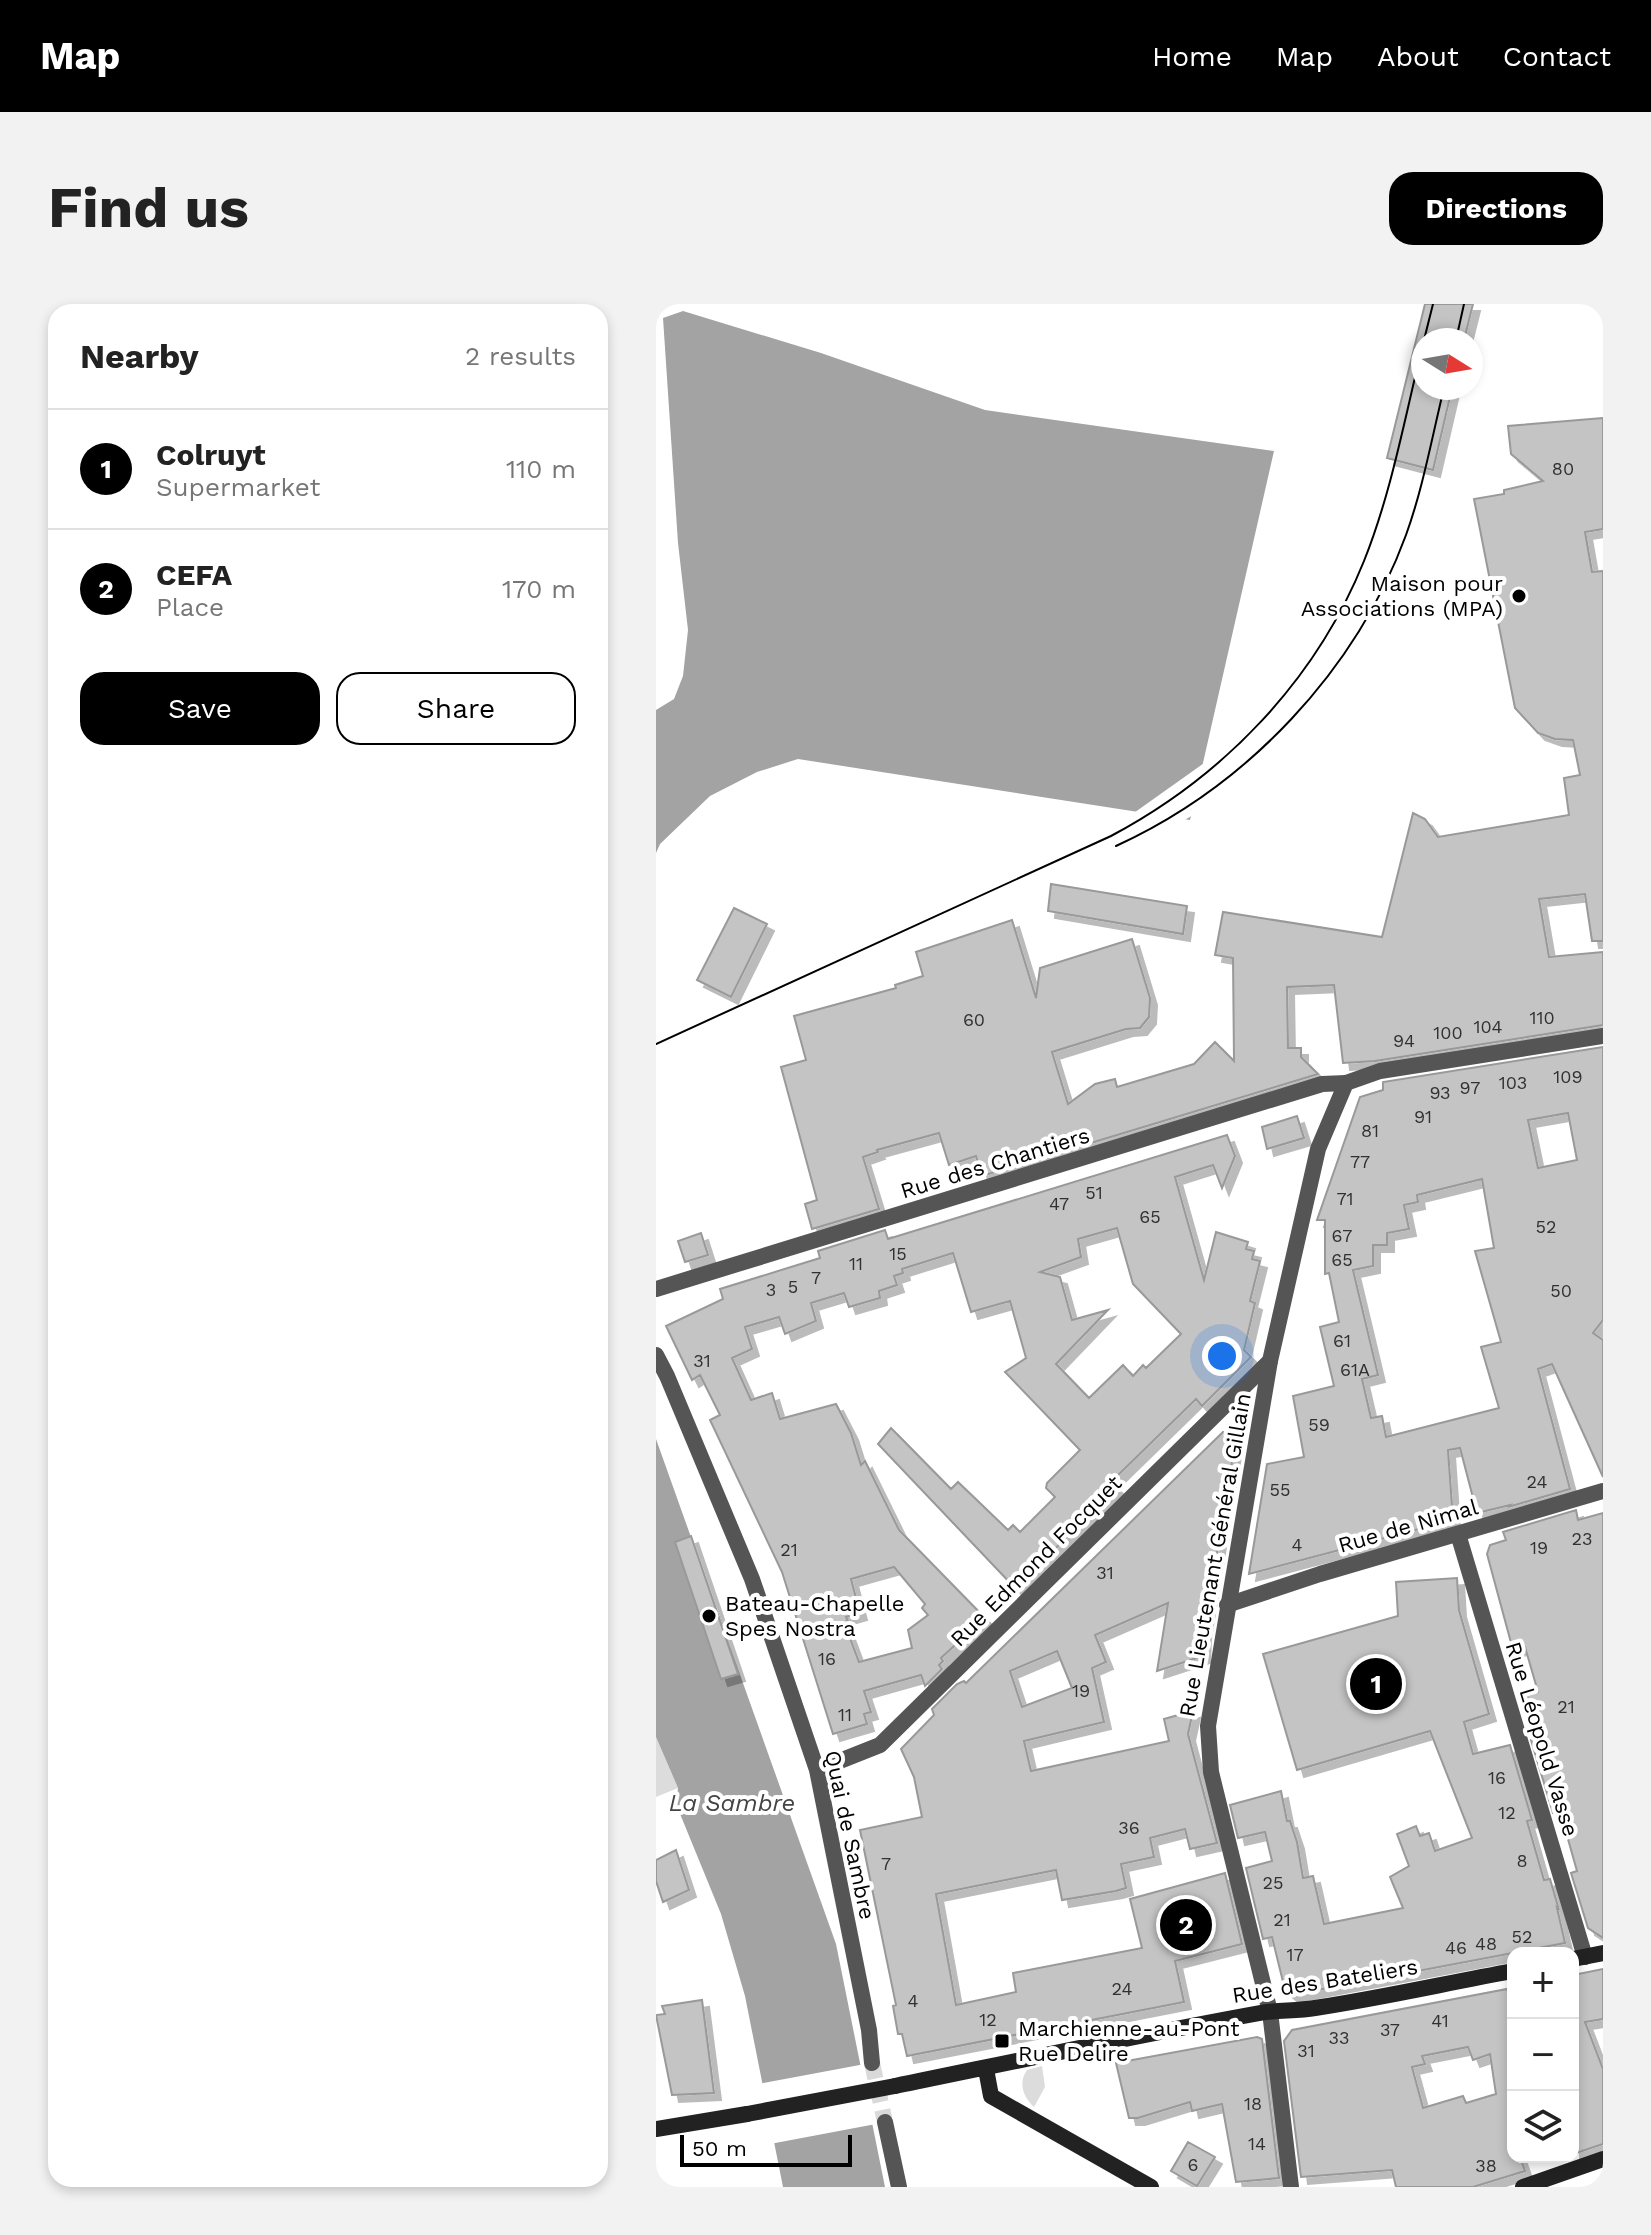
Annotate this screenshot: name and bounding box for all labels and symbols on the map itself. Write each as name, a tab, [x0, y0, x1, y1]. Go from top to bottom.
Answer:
north arrow	[1411, 328, 1483, 400]
house number: 80	[1552, 458, 1574, 479]
place label: Maison pour Associations (MPA)	[1301, 571, 1503, 621]
marker: Maison pour Associations (MPA)	[1510, 587, 1528, 605]
house number: 110	[1529, 1007, 1555, 1028]
house number: 60	[963, 1009, 985, 1030]
house number: 104	[1473, 1016, 1503, 1037]
house number: 100	[1433, 1022, 1463, 1043]
house number: 94	[1393, 1030, 1415, 1051]
house number: 109	[1553, 1066, 1583, 1087]
house number: 103	[1499, 1072, 1527, 1093]
house number: 97	[1460, 1077, 1480, 1098]
house number: 93	[1429, 1082, 1451, 1103]
house number: 91	[1414, 1106, 1432, 1127]
house number: 81	[1361, 1120, 1379, 1141]
street label: Rue des Chantiers	[898, 1122, 1092, 1204]
house number: 77	[1350, 1151, 1370, 1172]
house number: 51	[1085, 1182, 1103, 1203]
house number: 71	[1336, 1188, 1354, 1209]
house number: 47	[1049, 1193, 1069, 1214]
house number: 65	[1139, 1206, 1161, 1227]
house number: 52	[1536, 1216, 1556, 1237]
house number: 67	[1332, 1225, 1352, 1246]
house number: 15	[889, 1243, 907, 1264]
house number: 65	[1331, 1249, 1353, 1270]
house number: 11	[849, 1253, 863, 1274]
house number: 7	[811, 1267, 821, 1288]
house number: 5	[788, 1276, 798, 1297]
house number: 3	[766, 1279, 776, 1300]
house number: 50	[1550, 1280, 1572, 1301]
house number: 61	[1333, 1330, 1351, 1351]
your location	[1202, 1336, 1242, 1376]
house number: 31	[693, 1350, 711, 1371]
house number: 61A	[1340, 1359, 1370, 1380]
street label: Rue Lieutenant Général Gillain	[1174, 1391, 1256, 1719]
house number: 59	[1308, 1414, 1330, 1435]
street label: Rue Edmond Focquet	[945, 1470, 1127, 1652]
house number: 24	[1527, 1471, 1547, 1492]
house number: 55	[1270, 1479, 1290, 1500]
street label: Rue de Nimal	[1335, 1494, 1481, 1558]
house number: 23	[1572, 1528, 1593, 1549]
house number: 4	[1292, 1534, 1303, 1555]
house number: 19	[1530, 1537, 1548, 1558]
house number: 21	[780, 1539, 798, 1560]
house number: 31	[1096, 1562, 1114, 1583]
place label: Bateau-Chapelle Spes Nostra	[725, 1591, 904, 1641]
marker: Bateau-Chapelle Spes Nostra	[700, 1607, 718, 1625]
street label: Rue Léopold Vasse	[1500, 1639, 1584, 1839]
house number: 16	[818, 1648, 836, 1669]
pin: 1	[1350, 1654, 1402, 1714]
house number: 19	[1072, 1680, 1090, 1701]
house number: 21	[1557, 1696, 1575, 1717]
house number: 11	[838, 1704, 852, 1725]
street label: Quai de Sambre	[820, 1748, 880, 1922]
house number: 16	[1488, 1767, 1506, 1788]
water label: La Sambre	[669, 1789, 795, 1817]
house number: 12	[1498, 1802, 1516, 1823]
house number: 36	[1118, 1817, 1140, 1838]
house number: 8	[1516, 1850, 1528, 1871]
house number: 7	[881, 1853, 891, 1874]
house number: 25	[1263, 1872, 1283, 1893]
pin: 2	[1160, 1895, 1212, 1955]
house number: 21	[1273, 1909, 1291, 1930]
house number: 52	[1512, 1926, 1532, 1947]
house number: 48	[1475, 1933, 1497, 1954]
house number: 46	[1445, 1937, 1467, 1958]
house number: 17	[1286, 1944, 1304, 1965]
street label: Rue des Bateliers	[1230, 1954, 1420, 2008]
house number: 24	[1112, 1978, 1132, 1999]
house number: 4	[908, 1990, 919, 2011]
house number: 12	[979, 2009, 997, 2030]
house number: 41	[1431, 2010, 1449, 2031]
place label: Marchienne-au-Pont Rue Delire	[1018, 2016, 1240, 2066]
house number: 37	[1380, 2019, 1400, 2040]
house number: 33	[1329, 2027, 1350, 2048]
marker: Marchienne-au-Pont Rue Delire	[993, 2032, 1011, 2050]
house number: 31	[1297, 2040, 1315, 2061]
house number: 18	[1244, 2093, 1262, 2114]
scale bar	[680, 2131, 852, 2167]
house number: 14	[1248, 2133, 1266, 2154]
house number: 6	[1188, 2154, 1198, 2175]
house number: 38	[1475, 2155, 1497, 2176]

